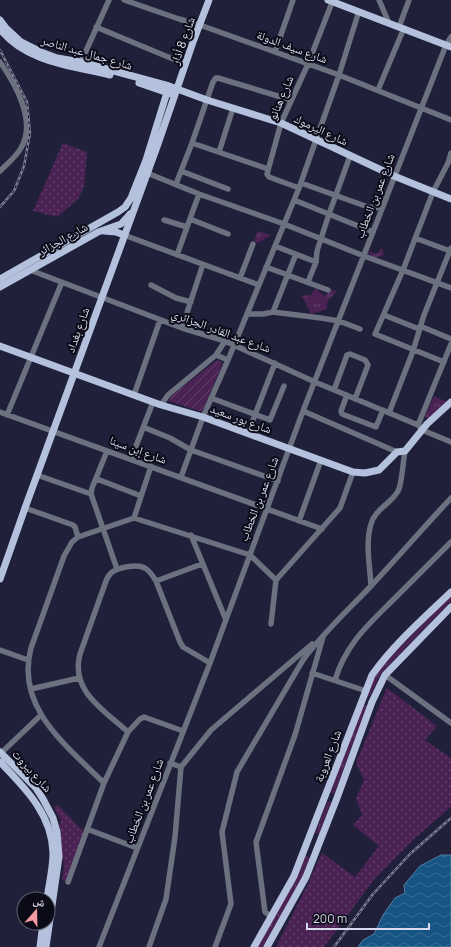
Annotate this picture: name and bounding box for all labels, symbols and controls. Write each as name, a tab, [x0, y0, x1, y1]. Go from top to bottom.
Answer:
street label: شارع 8 أذار	[166, 14, 199, 68]
street label: شارع سيف الدولة	[254, 26, 330, 67]
street label: شارع جمال عبد الناصر	[39, 31, 135, 74]
street label: شارع هنانو	[264, 73, 298, 123]
street label: شارع اليرموك	[292, 110, 351, 149]
street label: شارع عمر بن الخطاب	[351, 151, 399, 241]
street label: شارع الجزائر	[34, 218, 91, 260]
street label: شارع بغداد	[62, 305, 94, 355]
street label: شارع عبد القادر الجزائري	[168, 305, 273, 358]
street label: شارع بور سعيد	[208, 400, 274, 438]
street label: شارع إبن سينا	[107, 431, 169, 468]
street label: شارع عمر بن الخطاب	[235, 454, 283, 544]
street label: شارع العروبة	[310, 727, 345, 784]
street label: شارع بيروت	[8, 745, 56, 796]
street label: شارع عمر بن الخطاب	[120, 756, 168, 846]
north arrow	[16, 891, 56, 931]
text: ش	[31, 892, 48, 911]
scale bar	[307, 905, 429, 931]
text: 200 m	[313, 910, 347, 927]

